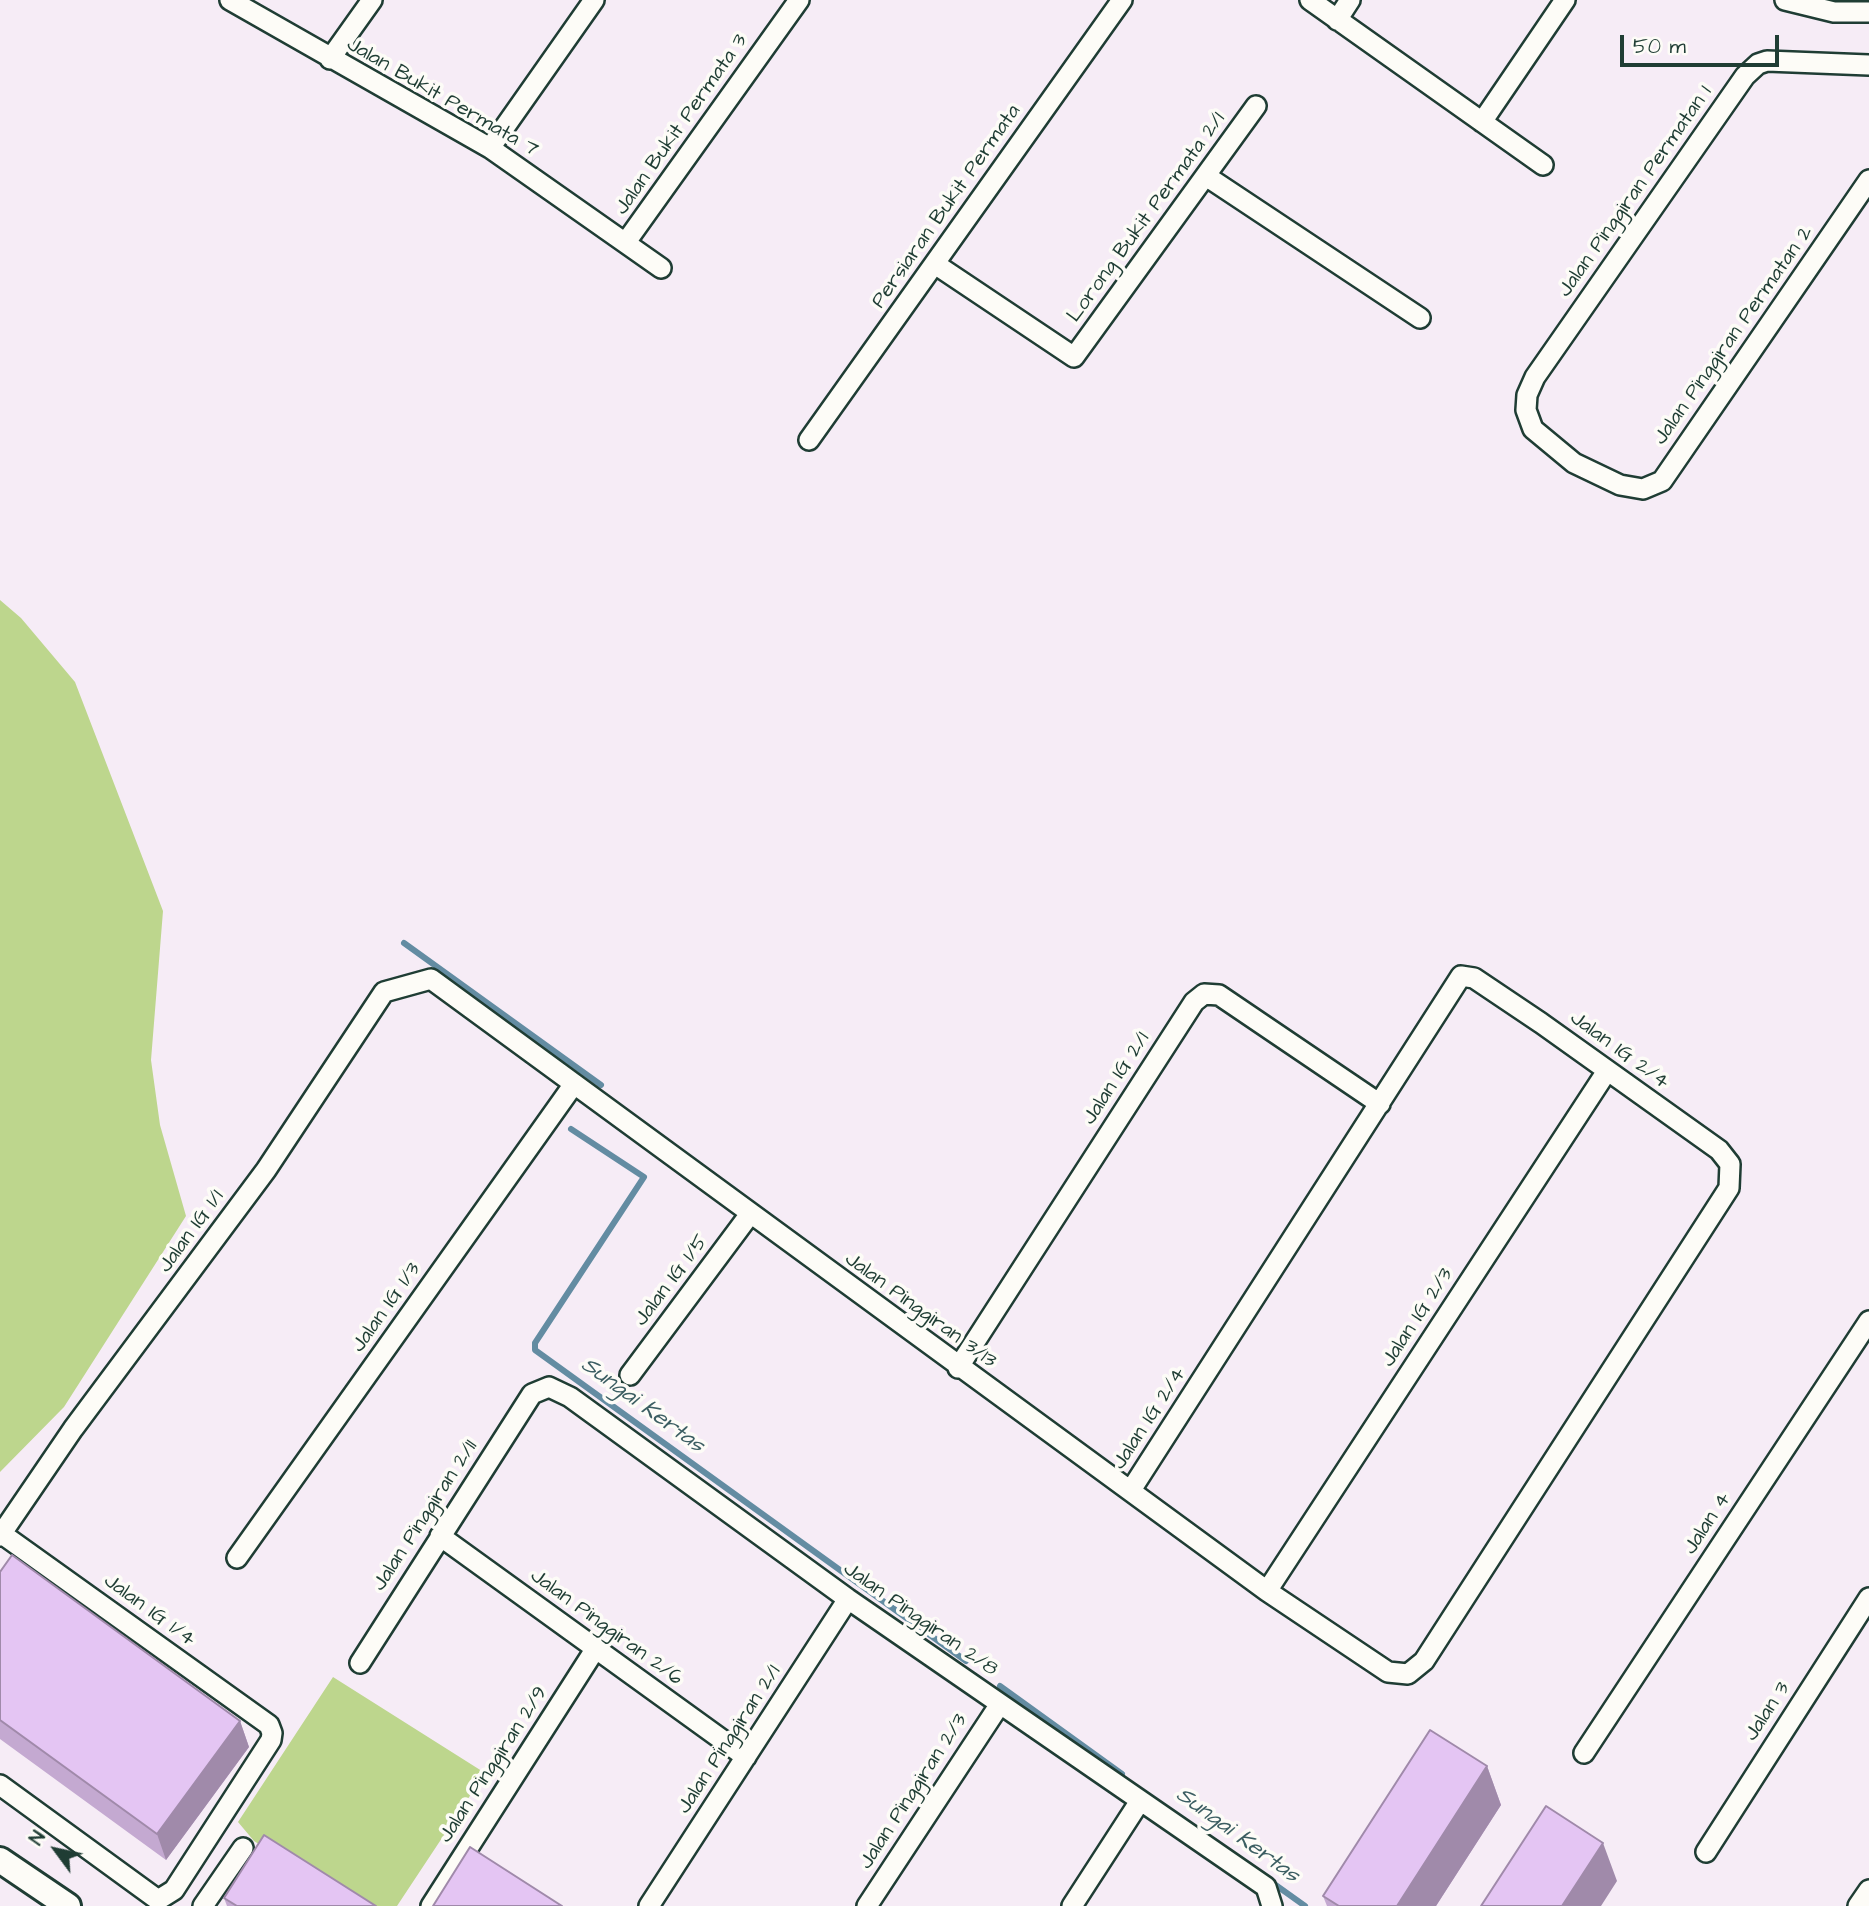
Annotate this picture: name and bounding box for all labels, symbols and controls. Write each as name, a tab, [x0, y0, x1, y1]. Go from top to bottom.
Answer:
scale bar	[1624, 21, 1783, 65]
street label: Jalan Bukit Permata 3	[610, 30, 754, 220]
text: 50 m	[1633, 32, 1686, 61]
street label: Jalan Bukit Permata 7	[342, 33, 542, 163]
street label: Jalan Pinggiran Permatan 1	[1553, 82, 1719, 302]
street label: Persiaran Bukit Permata	[867, 100, 1027, 314]
street label: Lorong Bukit Permata 2/1	[1062, 108, 1232, 328]
street label: Jalan Pinggiran Permatan 2	[1649, 222, 1819, 450]
street label: Jalan IG 2/4	[1564, 1007, 1674, 1095]
street label: Jalan IG 2/1	[1078, 1028, 1156, 1130]
street label: Jalan IG 1/1	[154, 1186, 230, 1278]
street label: Jalan IG 1/5	[629, 1230, 715, 1332]
street label: Jalan Pinggiran 3/13	[839, 1247, 1001, 1375]
street label: Jalan IG 1/3	[347, 1258, 427, 1358]
street label: Jalan IG 2/3	[1377, 1264, 1459, 1372]
water label: Sungai Kertas	[575, 1352, 709, 1460]
street label: Jalan IG 2/4	[1108, 1363, 1192, 1475]
street label: Jalan Pinggiran 2/11	[368, 1436, 484, 1596]
street label: Jalan 4	[1679, 1488, 1737, 1560]
street label: Jalan Pinggiran 2/8	[838, 1557, 1002, 1683]
street label: Jalan Pinggiran 2/6	[525, 1564, 687, 1692]
street label: Jalan IG 1/4	[98, 1569, 200, 1653]
street label: Jalan Pinggiran 2/1	[673, 1661, 787, 1819]
street label: Jalan 3	[1740, 1678, 1796, 1746]
street label: Jalan Pinggiran 2/9	[434, 1682, 554, 1848]
street label: Jalan Pinggiran 2/3	[854, 1710, 974, 1874]
water label: Sungai Kertas	[1170, 1782, 1304, 1890]
north arrow	[21, 1815, 91, 1885]
text: N	[23, 1826, 53, 1851]

